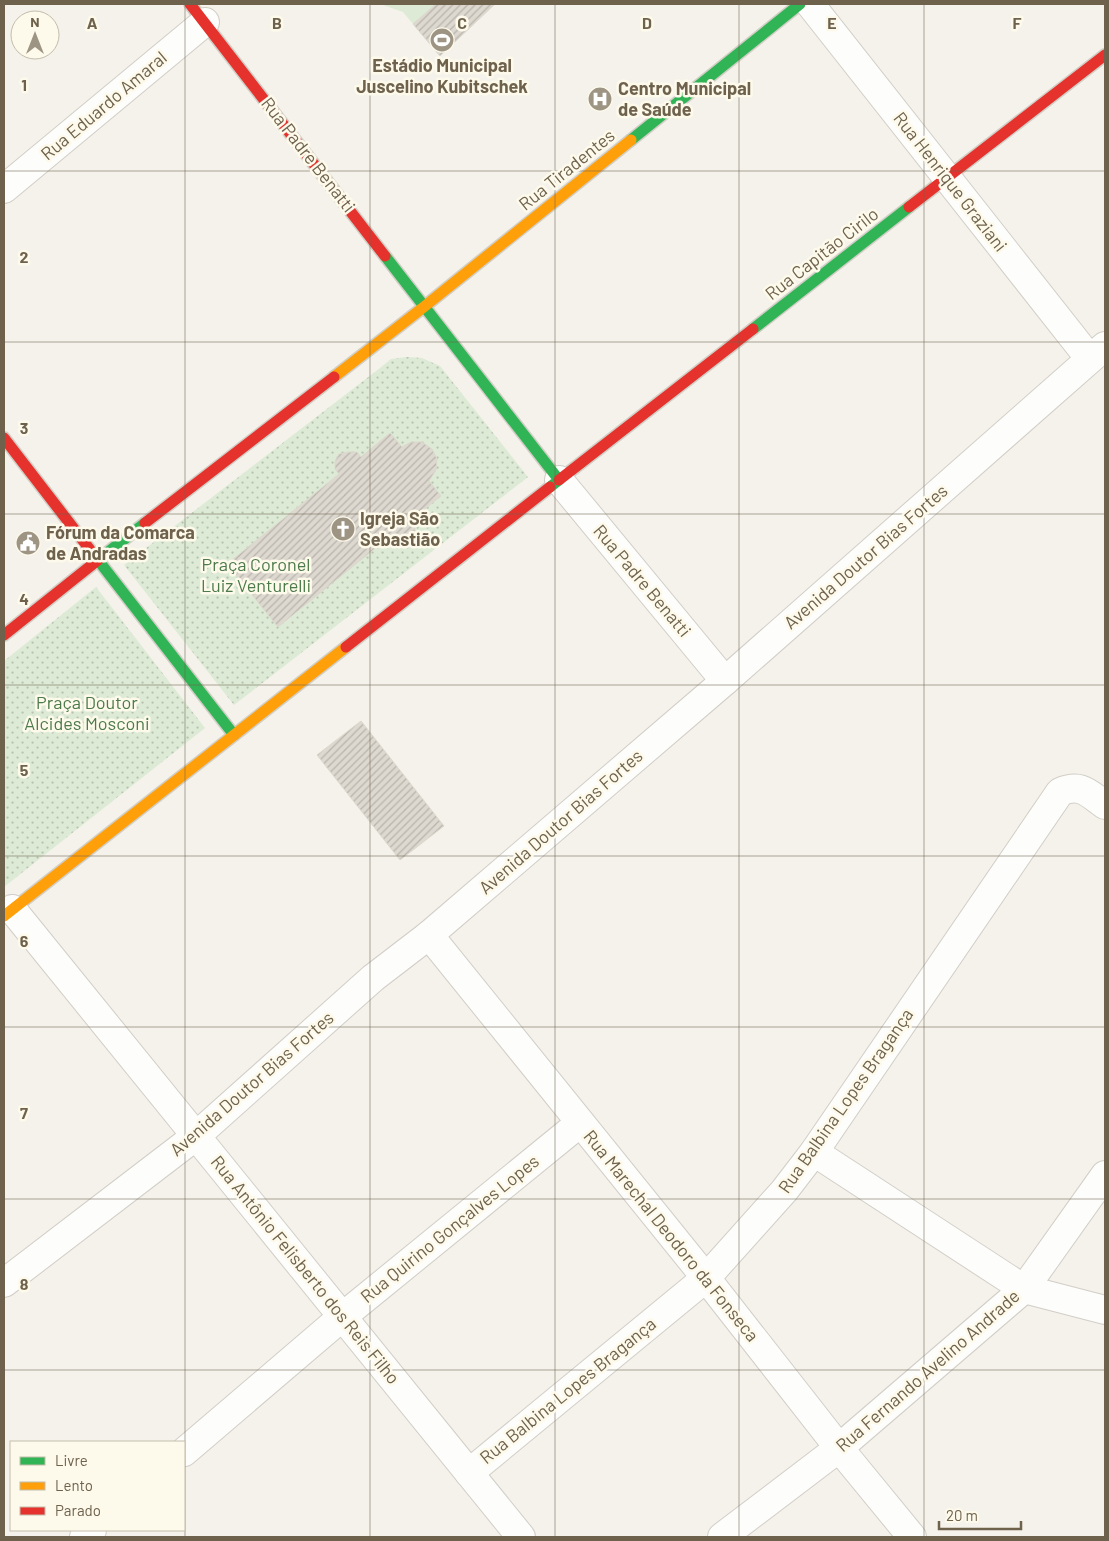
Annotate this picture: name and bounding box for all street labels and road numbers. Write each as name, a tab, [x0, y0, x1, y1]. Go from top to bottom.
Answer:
street label: Rua Eduardo Amaral	[36, 46, 171, 164]
street label: Rua Padre Benatti	[257, 92, 361, 216]
street label: Rua Henrique Graziani	[889, 107, 1012, 256]
street label: Rua Tiradentes	[514, 124, 619, 215]
street label: Rua Capitão Cirilo	[760, 202, 882, 304]
street label: Avenida Doutor Bias Fortes	[779, 479, 952, 633]
street label: Rua Padre Benatti	[589, 520, 696, 641]
street label: Avenida Doutor Bias Fortes	[474, 744, 647, 898]
street label: Rua Balbina Lopes Bragança	[773, 1004, 917, 1197]
street label: Avenida Doutor Bias Fortes	[165, 1006, 338, 1160]
street label: Rua Marechal Deodoro da Fonseca	[580, 1125, 764, 1346]
street label: Rua Quirino Gonçalves Lopes	[356, 1149, 543, 1307]
street label: Rua Antônio Felisberto dos Reis Filho	[207, 1151, 405, 1388]
street label: Rua Fernando Avelino Andrade	[831, 1284, 1024, 1456]
street label: Rua Balbina Lopes Bragança	[475, 1312, 660, 1468]

